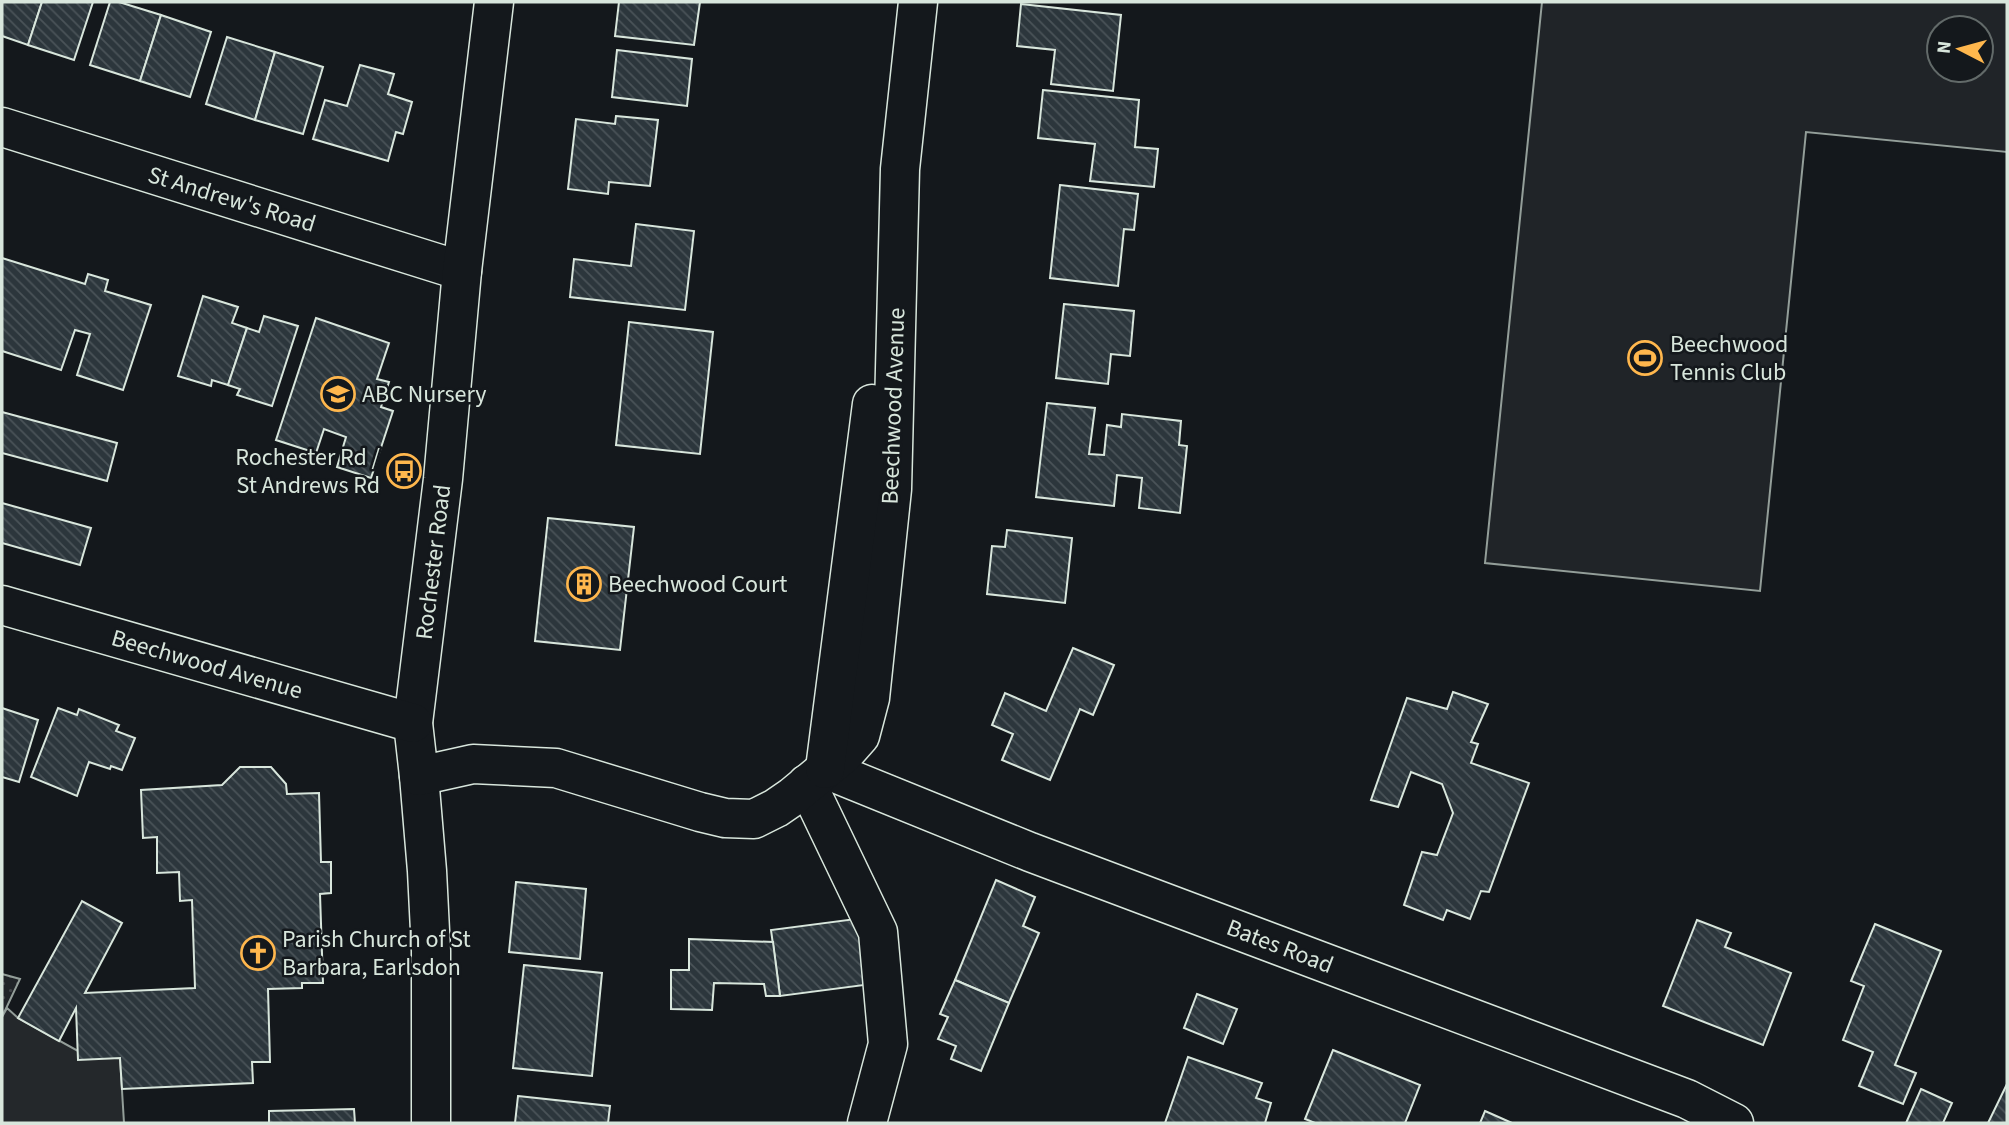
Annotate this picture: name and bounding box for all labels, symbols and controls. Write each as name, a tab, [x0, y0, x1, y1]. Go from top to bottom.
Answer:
north arrow	[1925, 14, 1995, 84]
text: N	[1930, 40, 1959, 55]
street label: St Andrew's Road	[144, 157, 320, 242]
street label: Beechwood Avenue	[873, 307, 914, 505]
place label: Beechwood Tennis Club	[1670, 327, 1788, 390]
sports icon: Beechwood Tennis Club	[1626, 339, 1664, 377]
school or university icon: ABC Nursery	[319, 375, 357, 413]
place label: ABC Nursery	[362, 377, 487, 412]
place label: Rochester Rd / St Andrews Rd	[235, 440, 381, 503]
bus stop icon: Rochester Rd / St Andrews Rd	[385, 452, 423, 490]
street label: Rochester Road	[407, 482, 460, 642]
building icon: Beechwood Court	[565, 565, 603, 603]
place label: Beechwood Court	[608, 567, 787, 602]
street label: Beechwood Avenue	[107, 620, 306, 708]
street label: Bates Road	[1221, 910, 1338, 983]
place label: Parish Church of St Barbara, Earlsdon	[282, 922, 471, 985]
church icon: Parish Church of St Barbara, Earlsdon	[239, 934, 277, 972]

